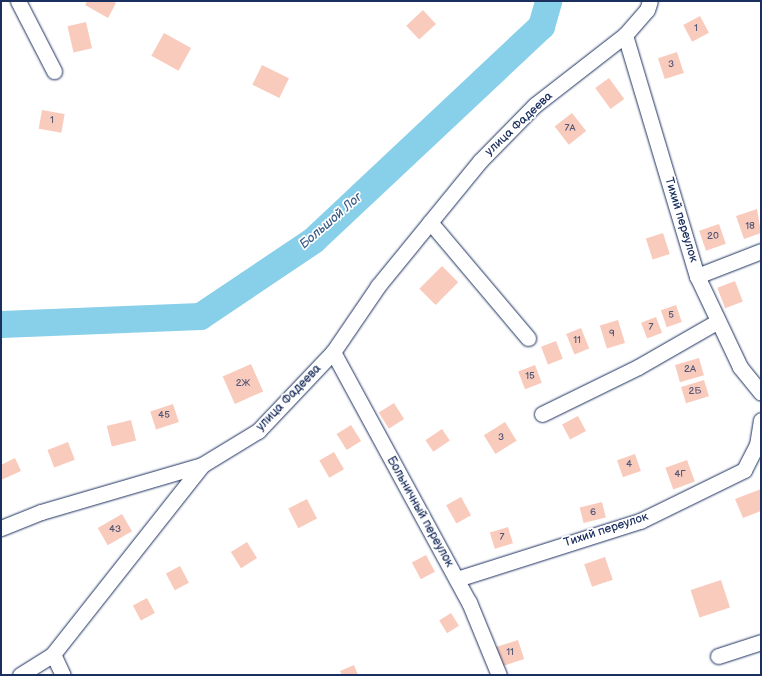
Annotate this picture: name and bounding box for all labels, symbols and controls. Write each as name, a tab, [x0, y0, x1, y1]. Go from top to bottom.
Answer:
house number: 1	[694, 23, 698, 35]
house number: 3	[668, 59, 674, 71]
street label: улица Фадеева	[482, 89, 556, 159]
house number: 1	[50, 115, 54, 127]
house number: 7А	[565, 123, 575, 135]
street label: Тихий переулок	[661, 176, 701, 264]
water label: Большой Лог	[297, 190, 365, 252]
house number: 18	[745, 221, 755, 233]
house number: 20	[707, 231, 719, 243]
house number: 5	[668, 310, 674, 322]
house number: 7	[649, 322, 653, 334]
house number: 9	[609, 328, 615, 340]
house number: 11	[573, 335, 581, 347]
street label: улица Фадеева	[254, 362, 324, 434]
house number: 2А	[684, 364, 696, 376]
house number: 15	[525, 371, 535, 383]
house number: 2Ж	[236, 378, 250, 390]
house number: 2Б	[689, 386, 701, 398]
house number: 45	[158, 410, 170, 422]
house number: 3	[498, 432, 504, 444]
street label: Больничный переулок	[384, 454, 456, 570]
house number: 4	[626, 459, 632, 471]
house number: 4Г	[674, 469, 686, 481]
house number: 6	[590, 507, 596, 519]
street label: Тихий переулок	[562, 510, 650, 550]
house number: 43	[109, 524, 121, 536]
house number: 7	[500, 532, 504, 544]
house number: 11	[506, 647, 514, 659]

